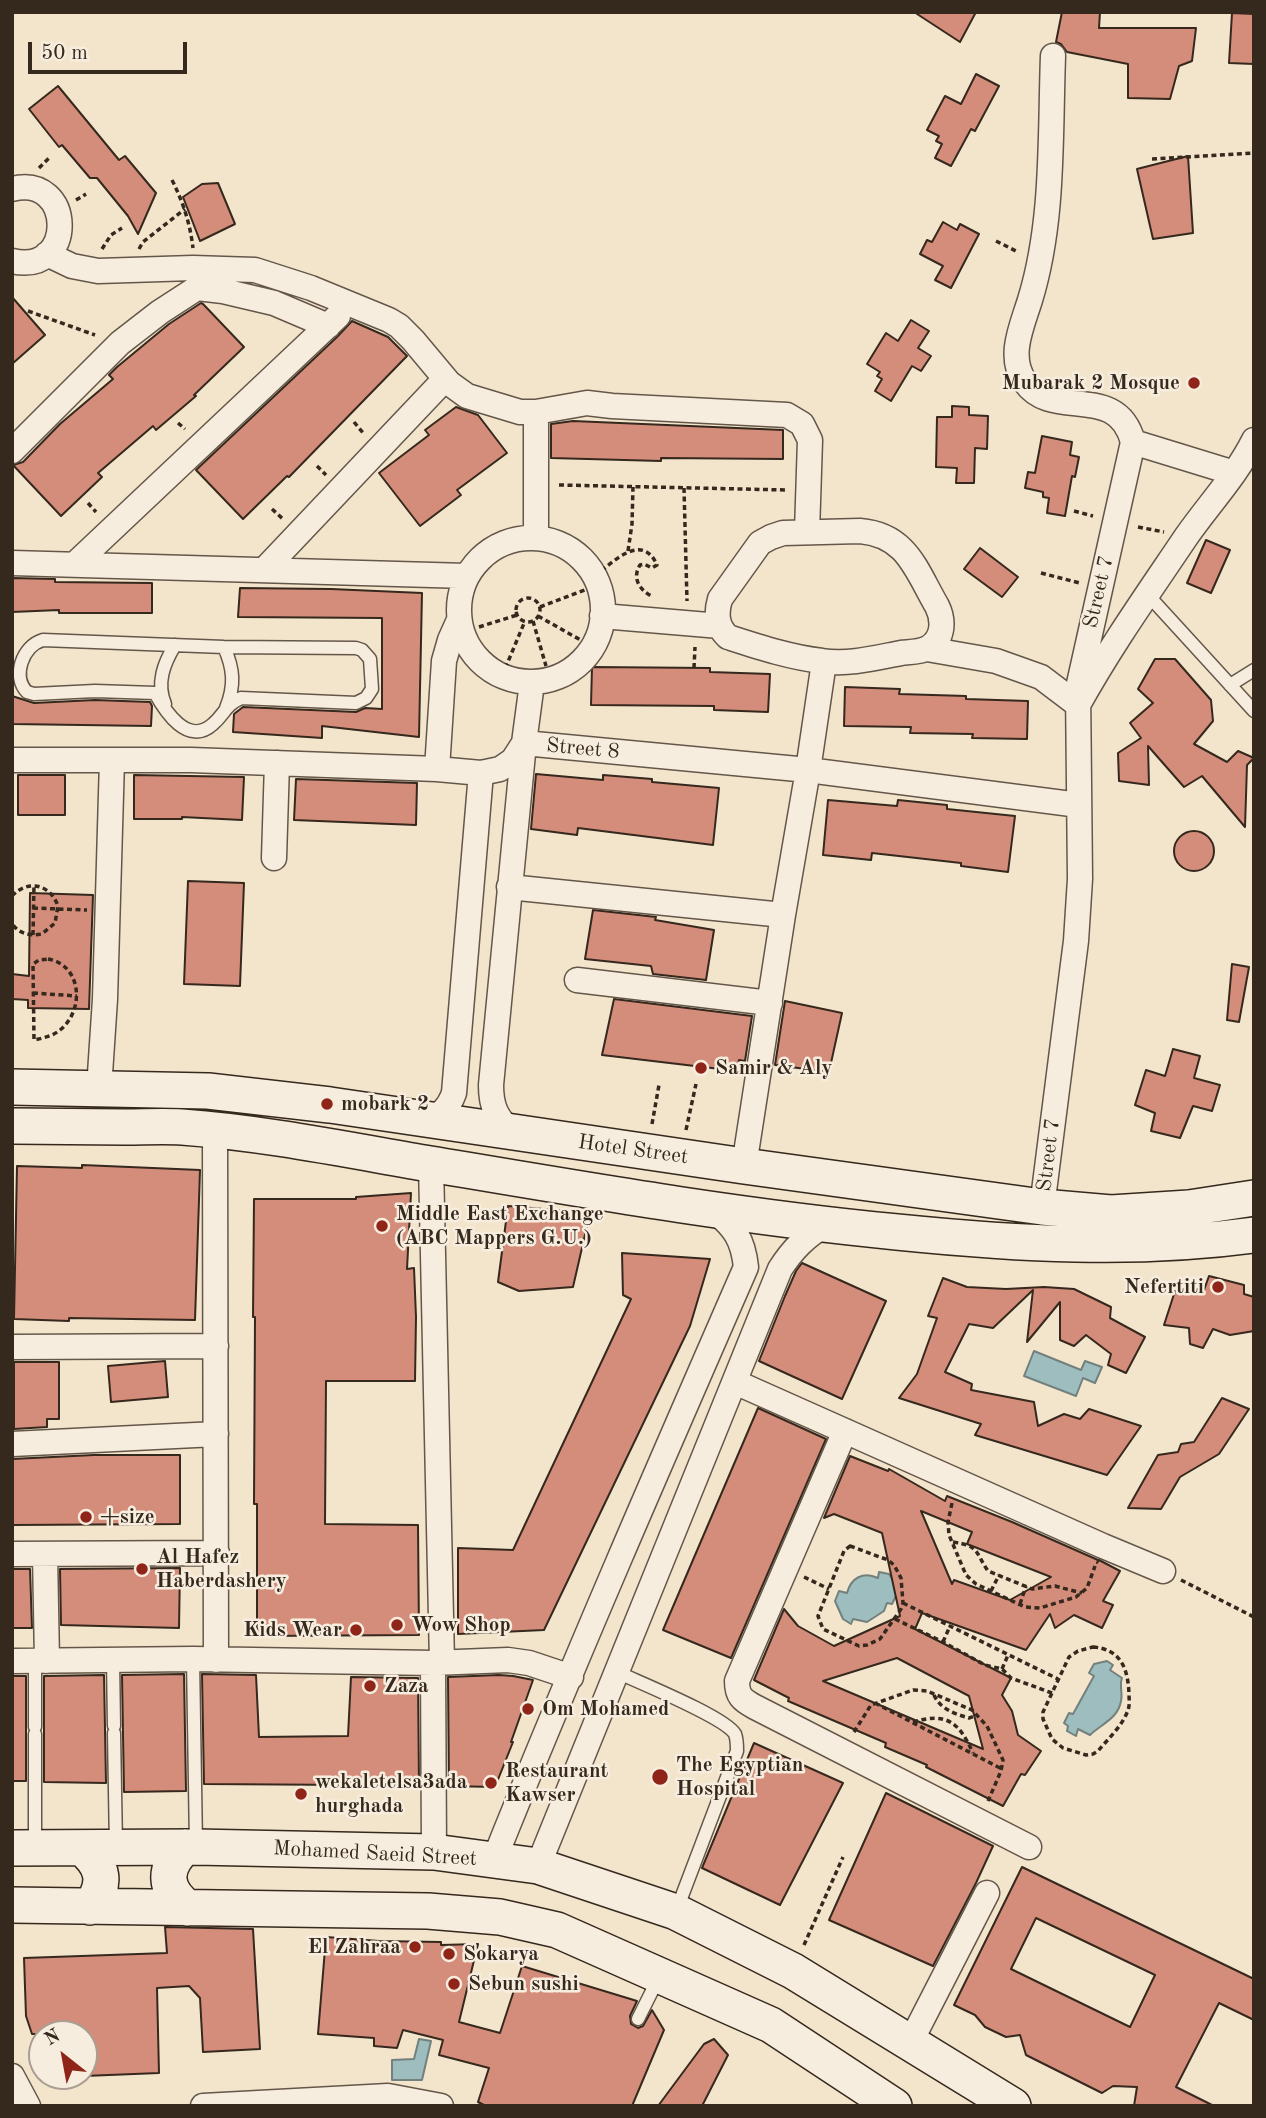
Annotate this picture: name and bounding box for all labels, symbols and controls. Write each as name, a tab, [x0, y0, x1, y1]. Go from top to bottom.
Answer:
scale bar	[32, 28, 191, 72]
text: 50 m	[41, 43, 88, 64]
place label: Mubarak 2 Mosque	[1002, 370, 1180, 396]
marker: Mubarak 2 Mosque	[1186, 375, 1202, 391]
street label: Street 7	[1078, 553, 1120, 631]
street label: Street 8	[545, 733, 621, 765]
place label: Samir & Aly	[715, 1055, 832, 1081]
marker: Samir & Aly	[693, 1060, 709, 1076]
place label: mobark 2	[341, 1091, 429, 1117]
marker: mobark 2	[319, 1096, 335, 1112]
street label: Street 7	[1032, 1117, 1066, 1193]
street label: Hotel Street	[576, 1130, 690, 1170]
place label: Middle East Exchange (ABC Mappers G.U.)	[396, 1201, 604, 1251]
marker: Middle East Exchange (ABC Mappers G.U.)	[374, 1218, 390, 1234]
place label: Nefertiti	[1124, 1274, 1204, 1300]
marker: Nefertiti	[1210, 1279, 1226, 1295]
place label: +size	[100, 1504, 155, 1530]
marker: +size	[78, 1509, 94, 1525]
place label: Al Hafez Haberdashery	[156, 1544, 287, 1594]
marker: Al Hafez Haberdashery	[134, 1561, 150, 1577]
place label: Wow Shop	[411, 1612, 511, 1638]
place label: Kids Wear	[243, 1617, 342, 1643]
marker: Wow Shop	[389, 1617, 405, 1633]
marker: Kids Wear	[348, 1622, 364, 1638]
place label: Zaza	[384, 1673, 429, 1699]
marker: Zaza	[362, 1678, 378, 1694]
place label: Om Mohamed	[542, 1696, 669, 1722]
marker: Om Mohamed	[520, 1701, 536, 1717]
place label: The Egyptian Hospital	[676, 1752, 803, 1802]
place label: Restaurant Kawser	[505, 1758, 608, 1808]
marker: The Egyptian Hospital	[650, 1767, 670, 1787]
place label: wekaletelsa3ada hurghada	[315, 1769, 467, 1819]
marker: Restaurant Kawser	[483, 1775, 499, 1791]
marker: wekaletelsa3ada hurghada	[293, 1786, 309, 1802]
street label: Mohamed Saeid Street	[272, 1836, 478, 1872]
place label: El Zahraa	[308, 1934, 401, 1960]
marker: El Zahraa	[407, 1939, 423, 1955]
place label: Sokarya	[463, 1941, 539, 1967]
marker: Sokarya	[441, 1946, 457, 1962]
place label: Sebun sushi	[468, 1971, 579, 1997]
marker: Sebun sushi	[446, 1976, 462, 1992]
north arrow	[28, 2020, 98, 2090]
text: N	[42, 2026, 64, 2050]

